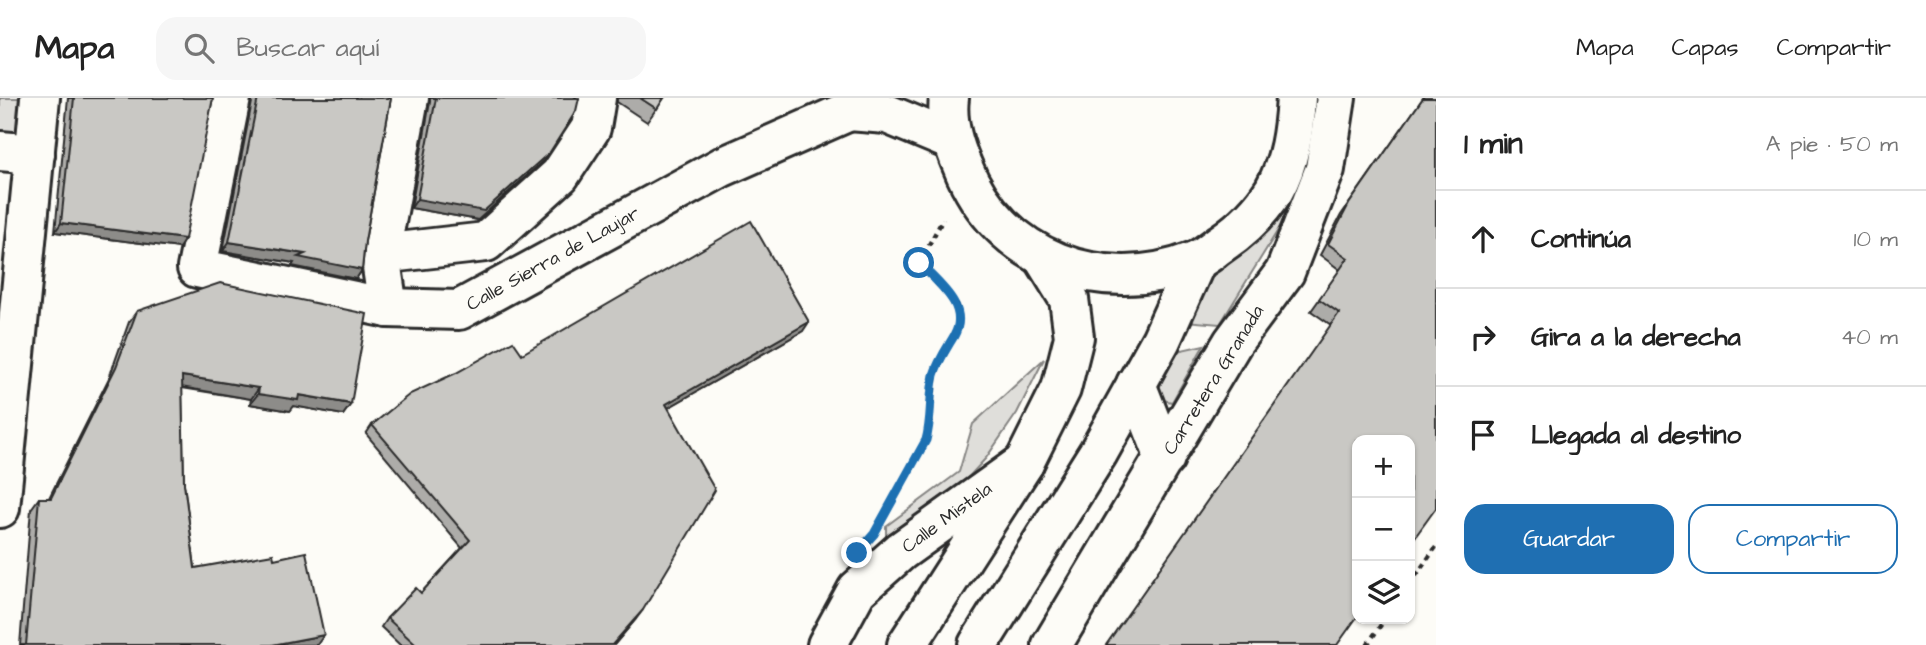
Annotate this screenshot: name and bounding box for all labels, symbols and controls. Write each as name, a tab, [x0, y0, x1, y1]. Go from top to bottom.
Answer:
search box	[156, 17, 646, 80]
text: Mapa	[35, 25, 114, 71]
icon: search	[180, 29, 218, 67]
text: Buscar aquí	[236, 30, 379, 66]
text: Mapa	[1576, 31, 1634, 65]
text: Capas	[1672, 31, 1738, 65]
text: Compartir	[1776, 31, 1891, 65]
text: 1 min	[1464, 123, 1523, 165]
text: A pie · 50 m	[1766, 128, 1898, 160]
street label: Calle Sierra de Laujar	[462, 200, 645, 318]
icon: ahead	[1464, 220, 1502, 258]
text: Continúa	[1531, 221, 1631, 257]
text: 10 m	[1853, 223, 1898, 255]
route start	[903, 247, 934, 278]
street label: Carretera Granada	[1157, 300, 1271, 460]
icon: right	[1464, 318, 1502, 356]
text: Gira a la derecha	[1531, 319, 1741, 355]
text: 40 m	[1841, 321, 1898, 353]
icon: arrive	[1464, 416, 1502, 454]
text: Llegada al destino	[1531, 417, 1741, 453]
map controls	[1352, 435, 1415, 624]
button: +	[1352, 435, 1415, 498]
street label: Calle Mistela	[896, 476, 998, 560]
button: −	[1352, 498, 1415, 561]
button: Guardar	[1464, 504, 1674, 574]
button: Compartir	[1688, 504, 1898, 574]
route end	[841, 537, 872, 568]
button: layers	[1352, 561, 1415, 624]

